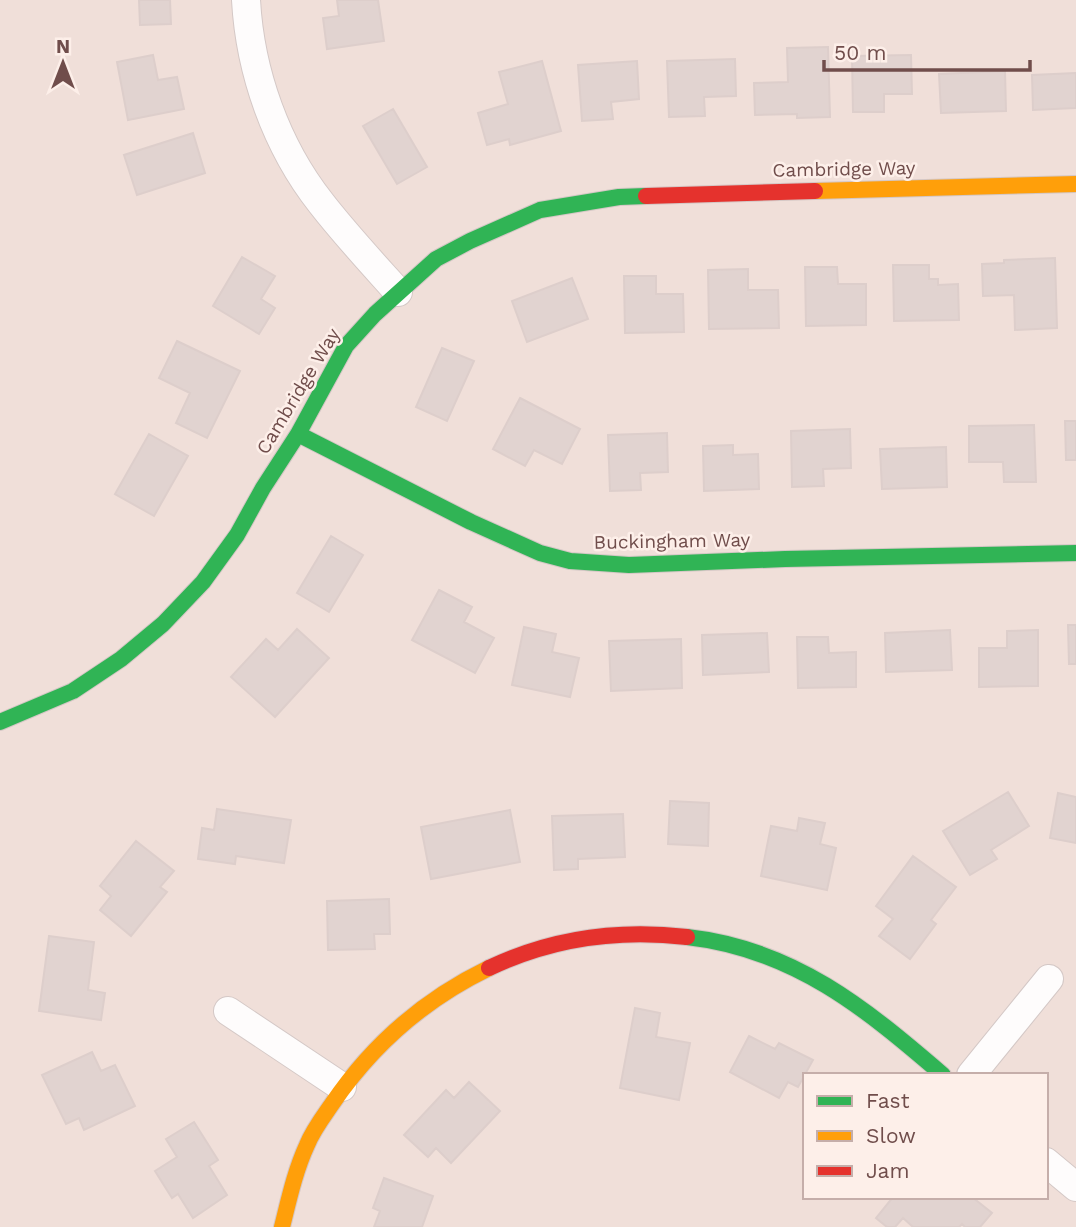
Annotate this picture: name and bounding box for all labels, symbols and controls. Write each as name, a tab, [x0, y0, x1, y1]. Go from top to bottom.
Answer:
north arrow	[28, 28, 98, 98]
scale bar	[824, 28, 1030, 72]
text: N	[56, 35, 70, 58]
text: 50 m	[834, 40, 886, 65]
street label: Cambridge Way	[772, 156, 916, 182]
street label: Cambridge Way	[251, 324, 345, 458]
street label: Buckingham Way	[593, 528, 751, 554]
legend	[803, 1073, 1048, 1199]
text: Fast	[866, 1088, 910, 1113]
text: Slow	[866, 1123, 916, 1148]
text: Jam	[866, 1158, 909, 1183]

